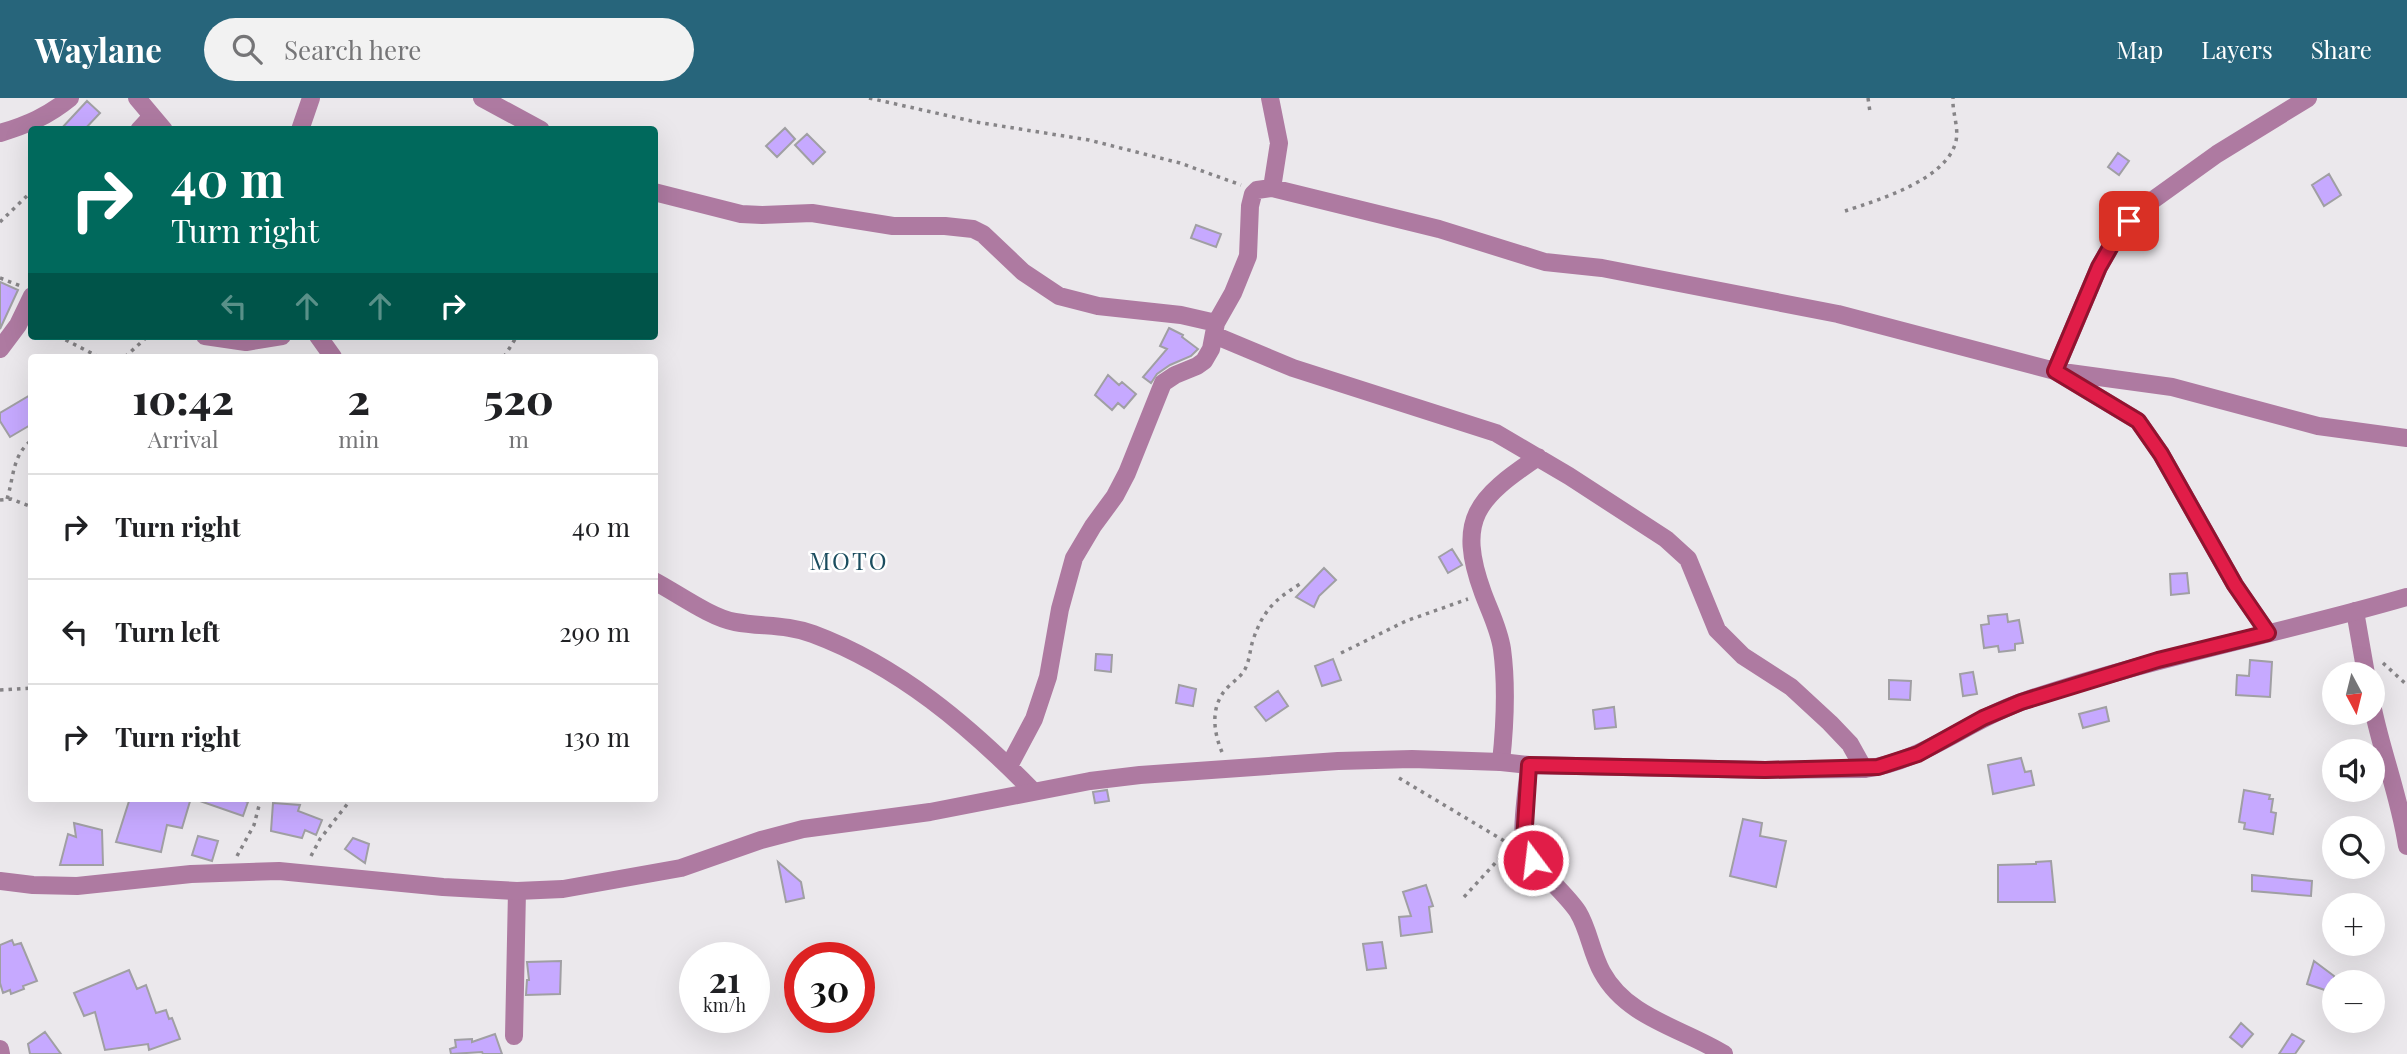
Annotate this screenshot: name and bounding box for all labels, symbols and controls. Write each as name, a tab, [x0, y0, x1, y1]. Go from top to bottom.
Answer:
search box	[204, 18, 694, 81]
text: Waylane	[35, 27, 162, 71]
icon: search	[228, 30, 266, 68]
text: Search here	[284, 32, 421, 67]
text: Map	[2117, 33, 2163, 65]
text: Layers	[2201, 33, 2273, 65]
text: Share	[2311, 33, 2372, 65]
text: 40 m	[171, 145, 284, 210]
icon: right	[56, 154, 147, 245]
pin	[2099, 191, 2159, 251]
icon: arrive	[2110, 202, 2148, 240]
text: Turn right	[171, 208, 319, 251]
icon: left	[215, 287, 253, 325]
icon: ahead	[288, 287, 326, 325]
icon: ahead	[361, 287, 399, 325]
icon: right	[434, 287, 472, 325]
text: 10:42	[132, 370, 234, 426]
text: 2	[347, 370, 370, 426]
text: 520	[483, 370, 554, 426]
text: Arrival	[148, 423, 219, 454]
text: min	[338, 423, 379, 454]
text: m	[508, 423, 529, 454]
icon: right	[56, 508, 94, 546]
text: Turn right	[115, 509, 241, 544]
text: 40 m	[572, 509, 630, 544]
district label: MOTO	[809, 544, 889, 576]
icon: left	[56, 613, 94, 651]
text: Turn left	[115, 614, 220, 649]
text: 290 m	[559, 614, 630, 649]
north arrow	[2322, 662, 2385, 724]
map controls	[2322, 662, 2385, 1033]
icon: right	[56, 718, 94, 756]
text: Turn right	[115, 719, 241, 754]
text: 130 m	[564, 719, 630, 754]
button: sound	[2322, 739, 2385, 802]
button: search	[2322, 816, 2385, 879]
position arrow	[1496, 823, 1570, 897]
button: +	[2322, 893, 2385, 956]
speed limit sign: 30	[784, 942, 875, 1033]
text: 21	[709, 955, 740, 1002]
button: −	[2322, 970, 2385, 1033]
text: km/h	[703, 993, 746, 1017]

